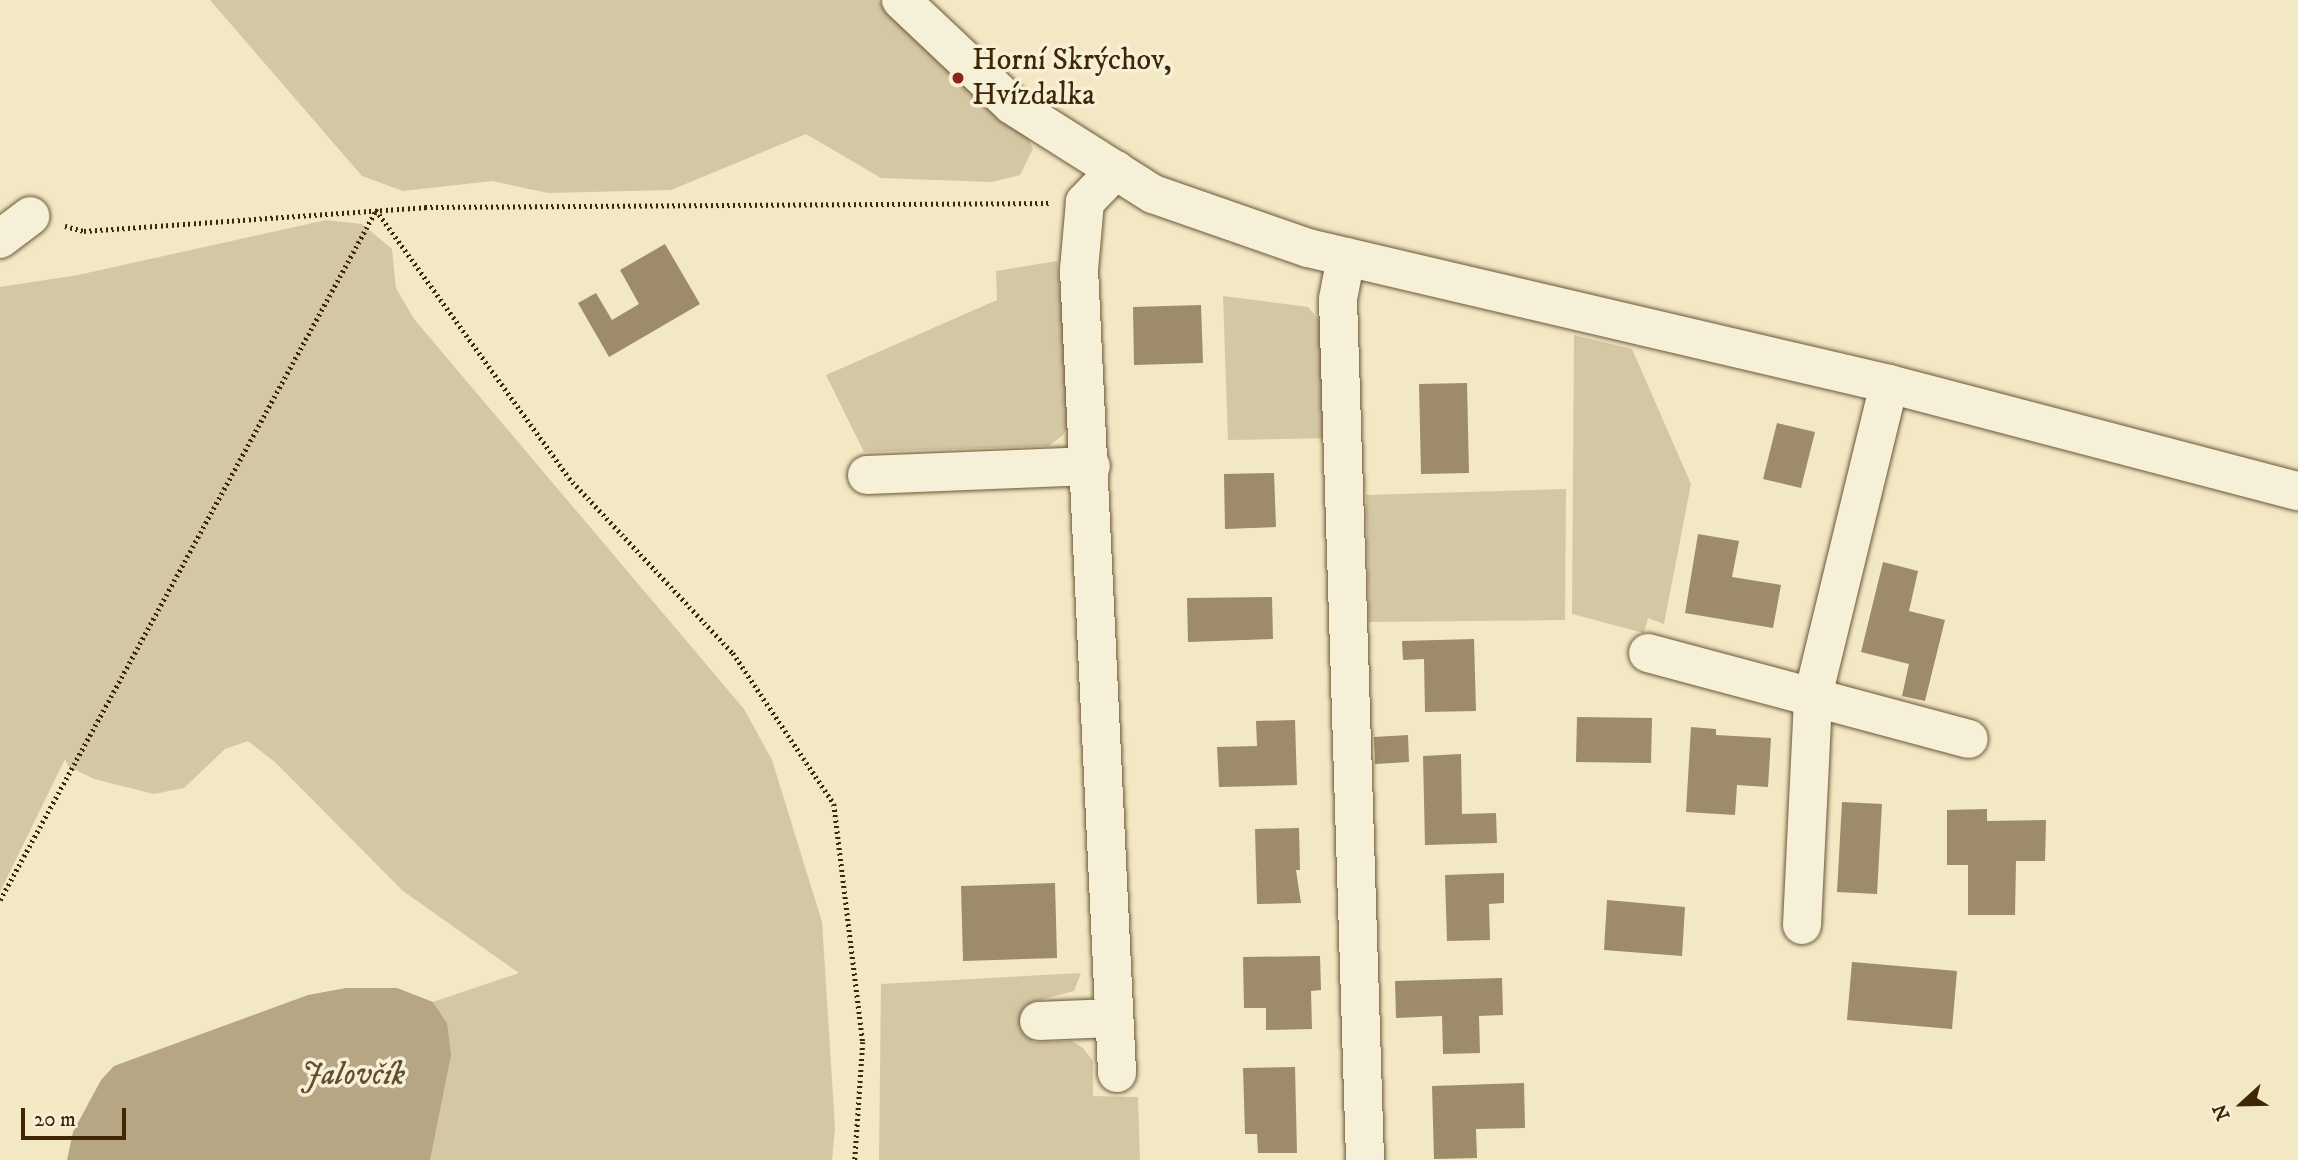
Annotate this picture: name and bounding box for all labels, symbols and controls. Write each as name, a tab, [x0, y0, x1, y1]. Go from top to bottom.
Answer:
place label: Horní Skrýchov, Hvízdalka	[972, 43, 1172, 113]
marker: Horní Skrýchov, Hvízdalka	[950, 70, 966, 86]
water label: Jalovčík	[301, 1056, 405, 1094]
north arrow	[2207, 1069, 2277, 1139]
scale bar	[24, 1094, 130, 1138]
text: N	[2208, 1101, 2236, 1124]
text: 20 m	[34, 1107, 76, 1133]

